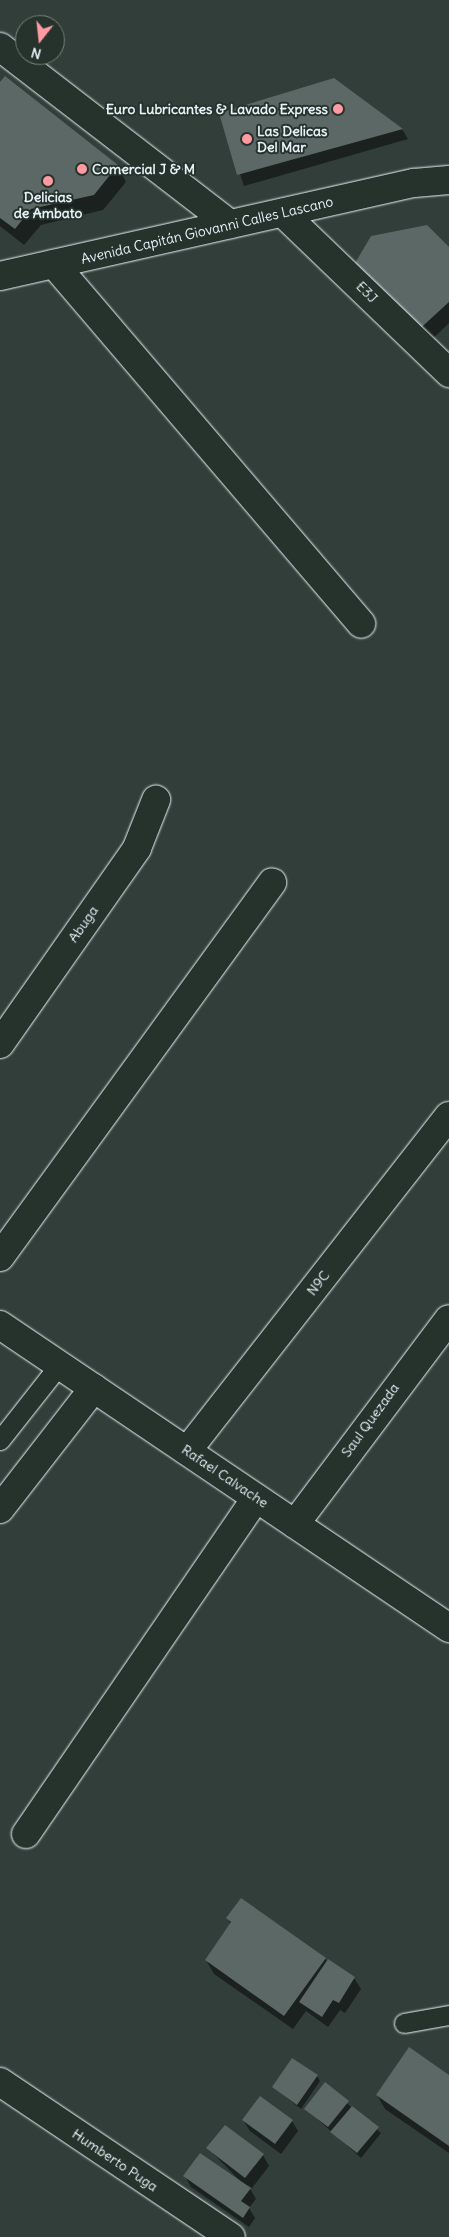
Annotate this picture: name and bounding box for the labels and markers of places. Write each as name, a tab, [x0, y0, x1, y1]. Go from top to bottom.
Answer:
place label: Euro Lubricantes & Lavado Express	[106, 101, 328, 117]
marker: Euro Lubricantes & Lavado Express	[332, 103, 344, 115]
place label: Las Delicas Del Mar	[257, 123, 327, 156]
marker: Las Delicas Del Mar	[241, 133, 253, 145]
place label: Comercial J & M	[92, 161, 195, 177]
marker: Comercial J & M	[76, 163, 88, 175]
marker: Delicias de Ambato	[42, 175, 54, 187]
place label: Delicias de Ambato	[14, 189, 82, 222]

